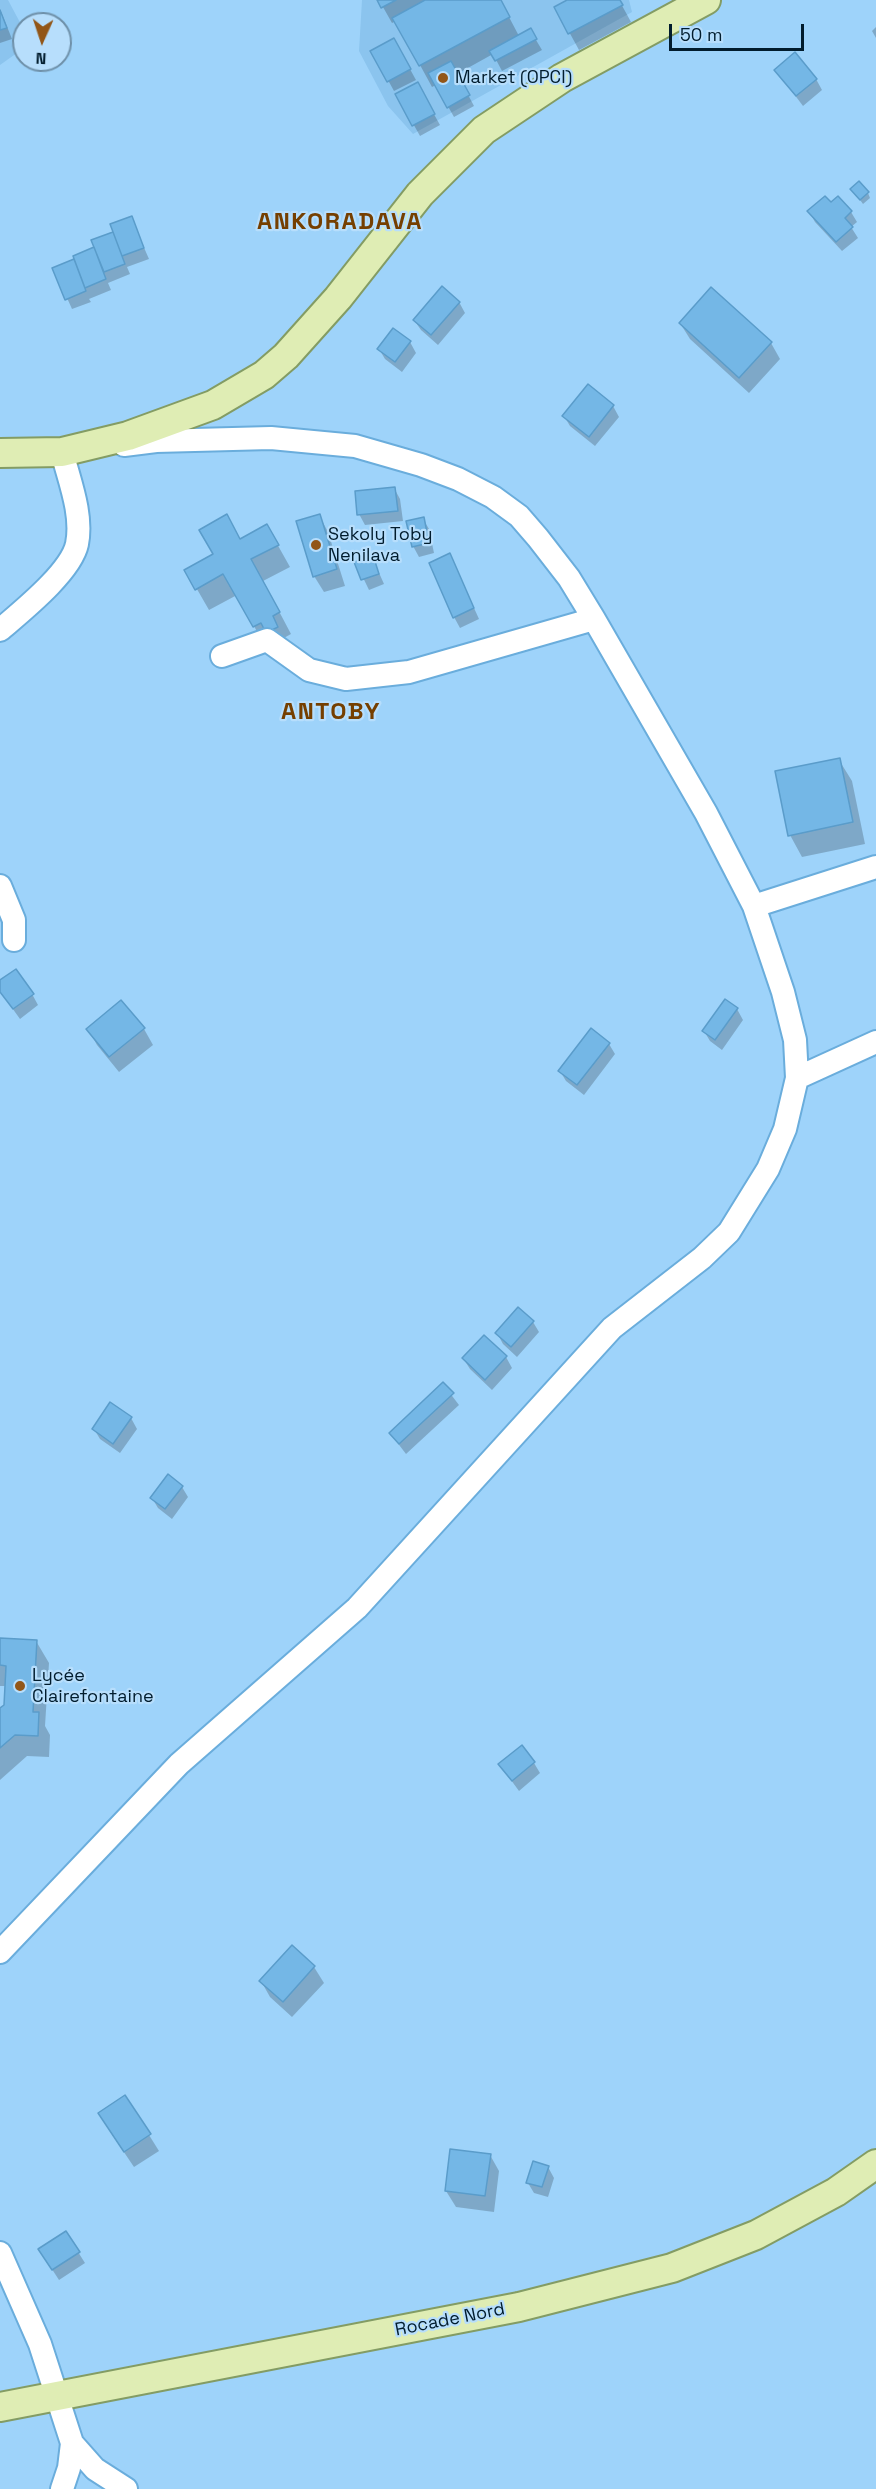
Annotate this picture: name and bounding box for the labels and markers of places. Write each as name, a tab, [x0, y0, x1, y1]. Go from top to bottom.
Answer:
place label: Market (OPCI)	[455, 67, 572, 89]
marker: Market (OPCI)	[436, 71, 450, 85]
place label: Sekoly Toby Nenilava	[328, 524, 433, 566]
marker: Sekoly Toby Nenilava	[309, 538, 323, 552]
place label: Lycée Clairefontaine	[32, 1665, 154, 1708]
marker: Lycée Clairefontaine	[13, 1679, 27, 1693]

